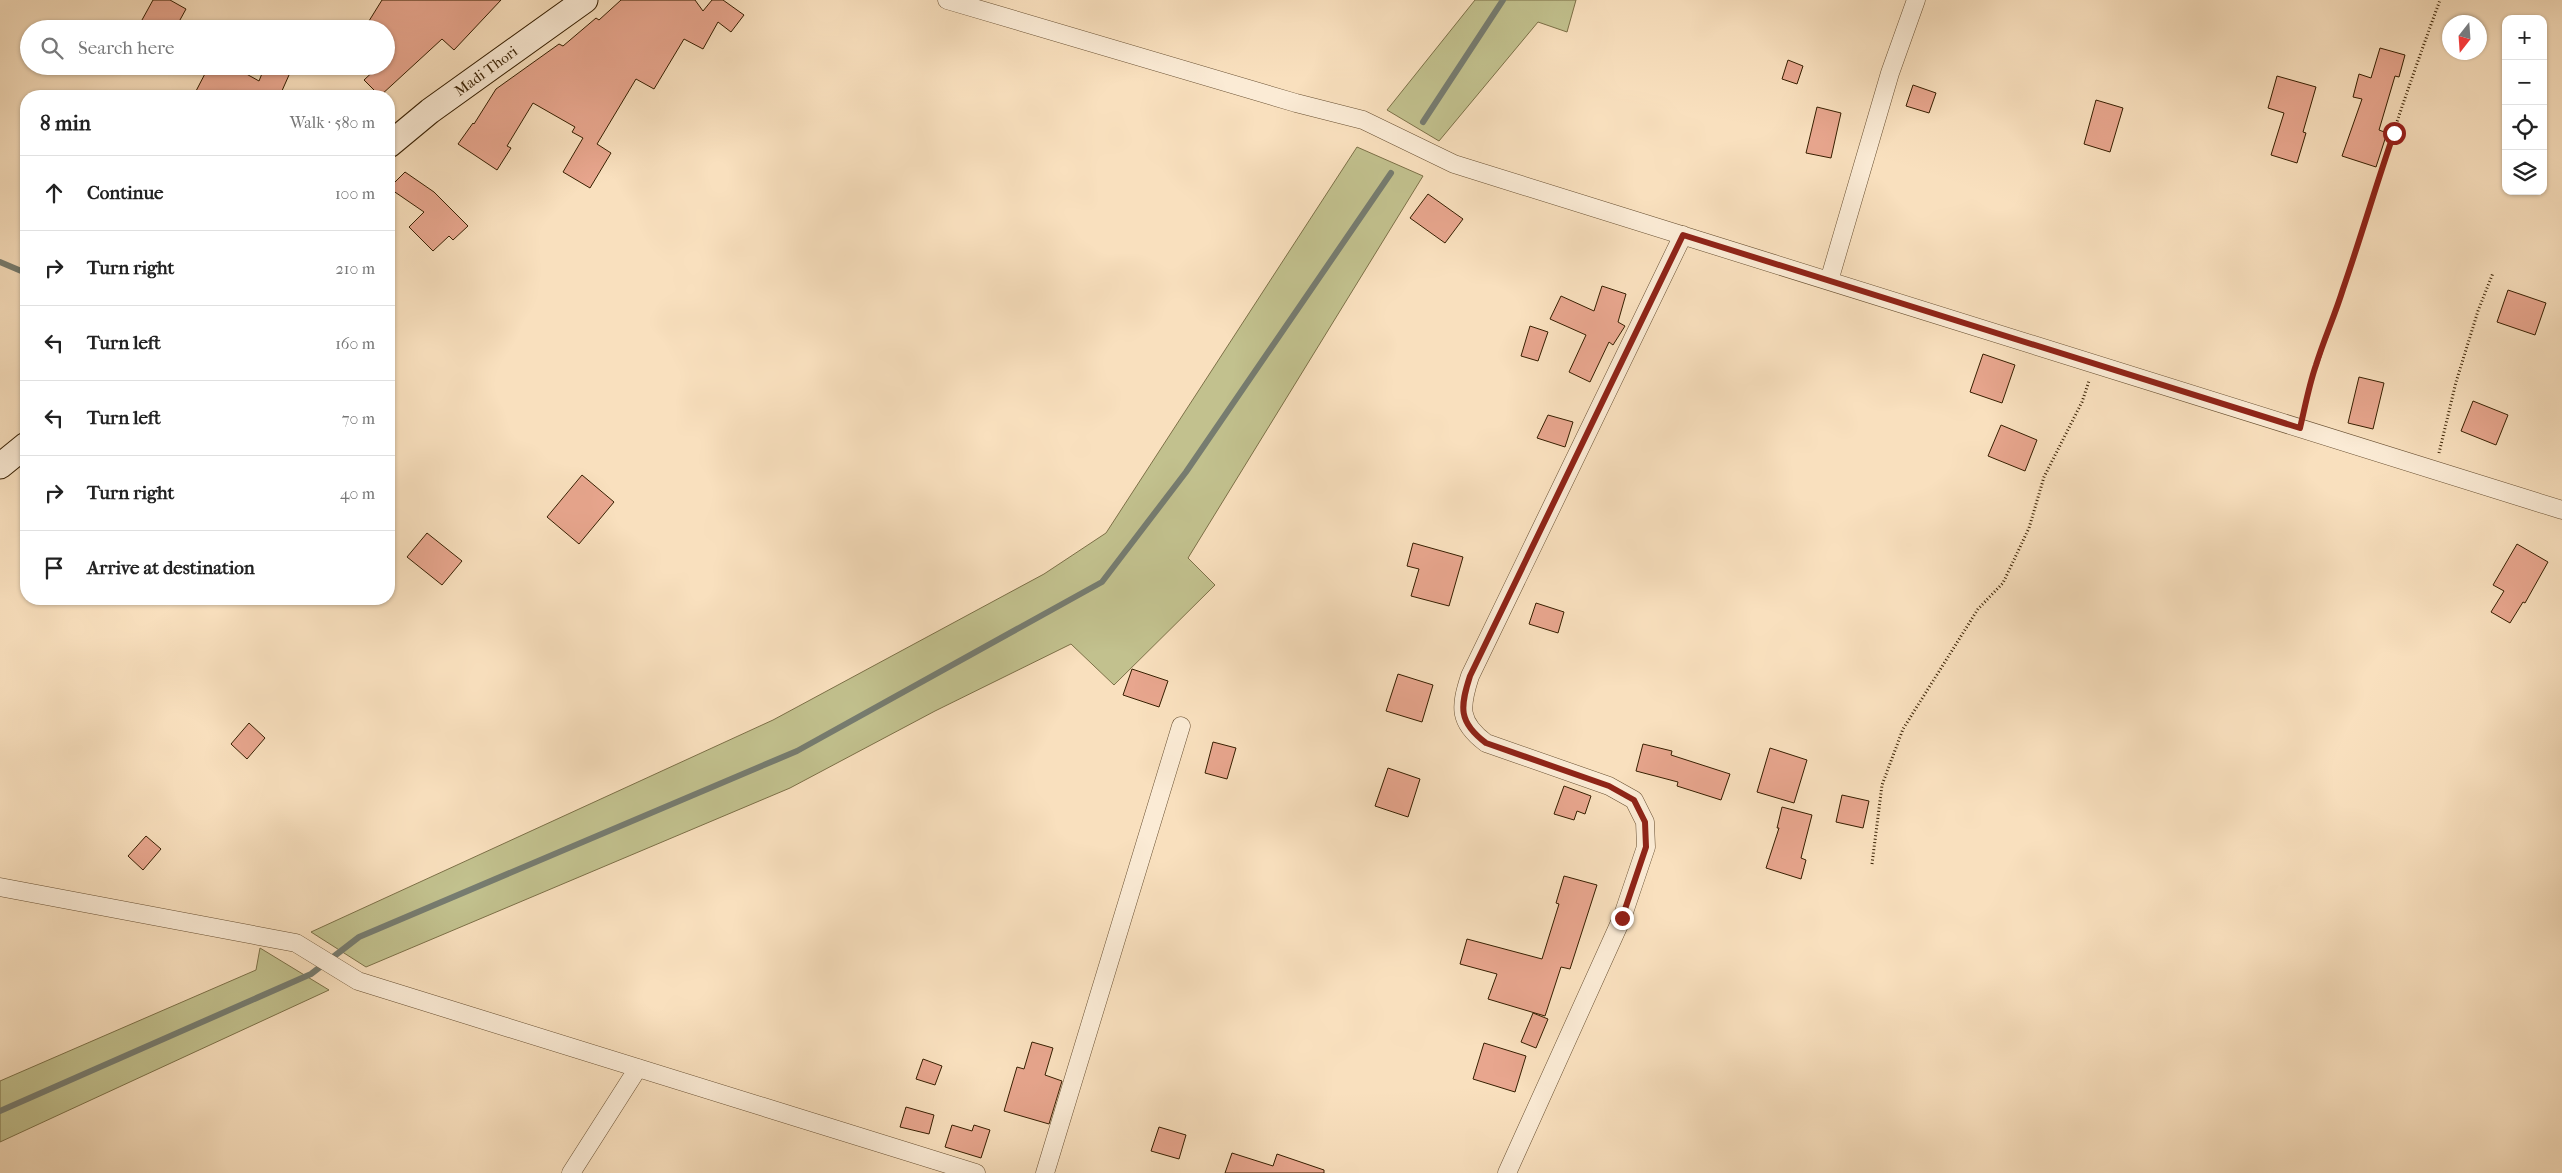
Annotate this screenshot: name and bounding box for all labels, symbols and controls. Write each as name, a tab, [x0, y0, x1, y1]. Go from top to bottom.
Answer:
north arrow	[2442, 15, 2487, 60]
map controls	[2502, 15, 2547, 195]
button: +	[2502, 15, 2547, 60]
search box	[20, 20, 395, 75]
icon: search	[38, 34, 66, 62]
text: Search here	[78, 37, 174, 59]
street label: Madi Thori	[451, 42, 522, 100]
button: −	[2502, 60, 2547, 105]
button: locate	[2502, 105, 2547, 150]
text: 8 min	[40, 111, 91, 135]
text: Walk · 580 m	[290, 113, 375, 132]
route start	[2383, 122, 2406, 145]
button: layers	[2502, 150, 2547, 195]
icon: ahead	[40, 179, 68, 207]
text: Continue	[87, 182, 163, 204]
text: 100 m	[335, 184, 375, 203]
icon: right	[40, 254, 68, 282]
text: Turn right	[87, 257, 174, 279]
text: 210 m	[336, 259, 375, 278]
icon: left	[40, 329, 68, 357]
text: Turn left	[87, 332, 161, 354]
text: 160 m	[335, 334, 375, 353]
icon: left	[40, 404, 68, 432]
text: Turn left	[87, 407, 161, 429]
text: 70 m	[342, 409, 375, 428]
icon: right	[40, 479, 68, 507]
text: Turn right	[87, 482, 174, 504]
text: 40 m	[340, 484, 375, 503]
icon: arrive	[40, 554, 68, 582]
text: Arrive at destination	[87, 557, 255, 579]
route end	[1611, 907, 1634, 930]

